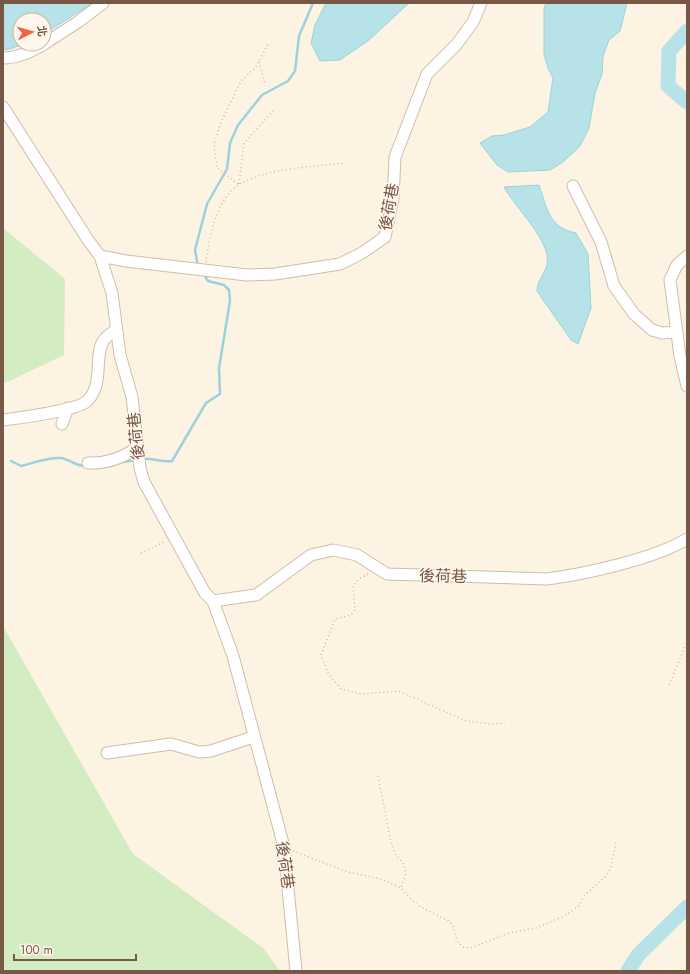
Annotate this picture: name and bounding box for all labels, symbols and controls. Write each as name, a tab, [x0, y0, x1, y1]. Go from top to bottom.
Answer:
north arrow	[12, 12, 52, 52]
text: 北	[33, 25, 50, 37]
street label: 後荷巷	[374, 181, 404, 233]
street label: 後荷巷	[122, 411, 150, 461]
street label: 後荷巷	[419, 564, 467, 588]
street label: 後荷巷	[270, 840, 300, 890]
scale bar	[14, 936, 136, 962]
text: 100 m	[20, 941, 53, 959]

